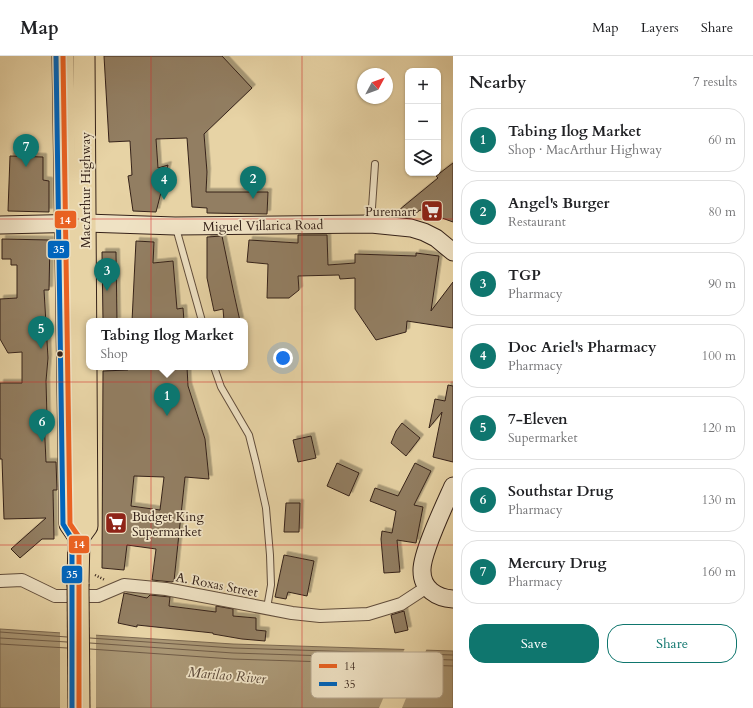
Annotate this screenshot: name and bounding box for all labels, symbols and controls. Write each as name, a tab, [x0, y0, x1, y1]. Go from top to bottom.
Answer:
text: Map	[20, 15, 59, 41]
text: Map	[592, 18, 619, 37]
text: Layers	[641, 18, 679, 37]
text: Share	[701, 18, 733, 37]
north arrow	[357, 68, 393, 104]
map controls	[405, 68, 441, 176]
button: +	[405, 68, 441, 104]
text: Nearby	[469, 71, 526, 94]
text: 7 results	[693, 73, 737, 91]
button: −	[405, 104, 441, 140]
text: Tabing Ilog Market	[508, 121, 641, 141]
text: 1	[480, 131, 486, 149]
text: 60 m	[708, 131, 736, 149]
street label: MacArthur Highway	[77, 132, 95, 248]
pin: 7	[13, 134, 39, 167]
button: layers	[405, 140, 441, 176]
text: Shop · MacArthur Highway	[508, 141, 662, 159]
pin: 2	[240, 166, 266, 199]
pin: 4	[151, 167, 177, 200]
text: Angel's Burger	[508, 193, 609, 213]
supermarket icon: Puremart	[419, 198, 445, 224]
place label: Puremart	[365, 203, 416, 221]
text: 2	[480, 203, 486, 221]
text: 80 m	[708, 203, 736, 221]
line badge: 14	[54, 210, 77, 229]
text: 14	[59, 213, 71, 228]
text: Restaurant	[508, 213, 566, 231]
street label: Miguel Villarica Road	[203, 216, 323, 236]
line badge: 35	[47, 240, 70, 259]
text: 35	[53, 242, 65, 257]
pin: 3	[94, 258, 120, 291]
text: TGP	[508, 265, 541, 285]
text: 3	[480, 275, 486, 293]
text: 90 m	[708, 275, 736, 293]
text: Pharmacy	[508, 285, 563, 303]
pin: 5	[28, 316, 54, 349]
popup	[86, 318, 248, 370]
text: Tabing Ilog Market	[100, 325, 234, 345]
text: Doc Ariel's Pharmacy	[508, 337, 657, 357]
text: Shop	[100, 345, 128, 363]
text: 4	[480, 347, 486, 365]
text: 100 m	[702, 347, 736, 365]
your location	[273, 348, 293, 368]
unlabelled marker	[55, 349, 65, 359]
text: Pharmacy	[508, 357, 563, 375]
pin: 1	[154, 383, 180, 416]
pin: 6	[29, 409, 55, 442]
text: 7-Eleven	[508, 409, 568, 429]
text: 5	[480, 419, 486, 437]
text: 120 m	[702, 419, 736, 437]
text: Supermarket	[508, 429, 578, 447]
text: Southstar Drug	[508, 481, 613, 501]
text: 6	[480, 491, 486, 509]
text: 130 m	[702, 491, 736, 509]
text: Pharmacy	[508, 501, 563, 519]
place label: Budget King Supermarket	[132, 508, 204, 541]
supermarket icon: Budget King Supermarket	[103, 510, 129, 536]
line badge: 14	[68, 535, 90, 554]
text: 14	[73, 537, 85, 552]
text: Mercury Drug	[508, 553, 606, 573]
text: 7	[480, 563, 486, 581]
text: 160 m	[702, 563, 736, 581]
line badge: 35	[61, 565, 83, 584]
text: 35	[66, 567, 78, 582]
street label: A. Roxas Street	[174, 568, 259, 602]
text: Pharmacy	[508, 573, 563, 591]
button: Save	[469, 624, 599, 663]
button: Share	[607, 624, 737, 663]
legend	[311, 652, 443, 698]
text: 14	[344, 659, 356, 674]
water label: Marilao River	[187, 663, 267, 688]
text: 35	[344, 677, 355, 692]

